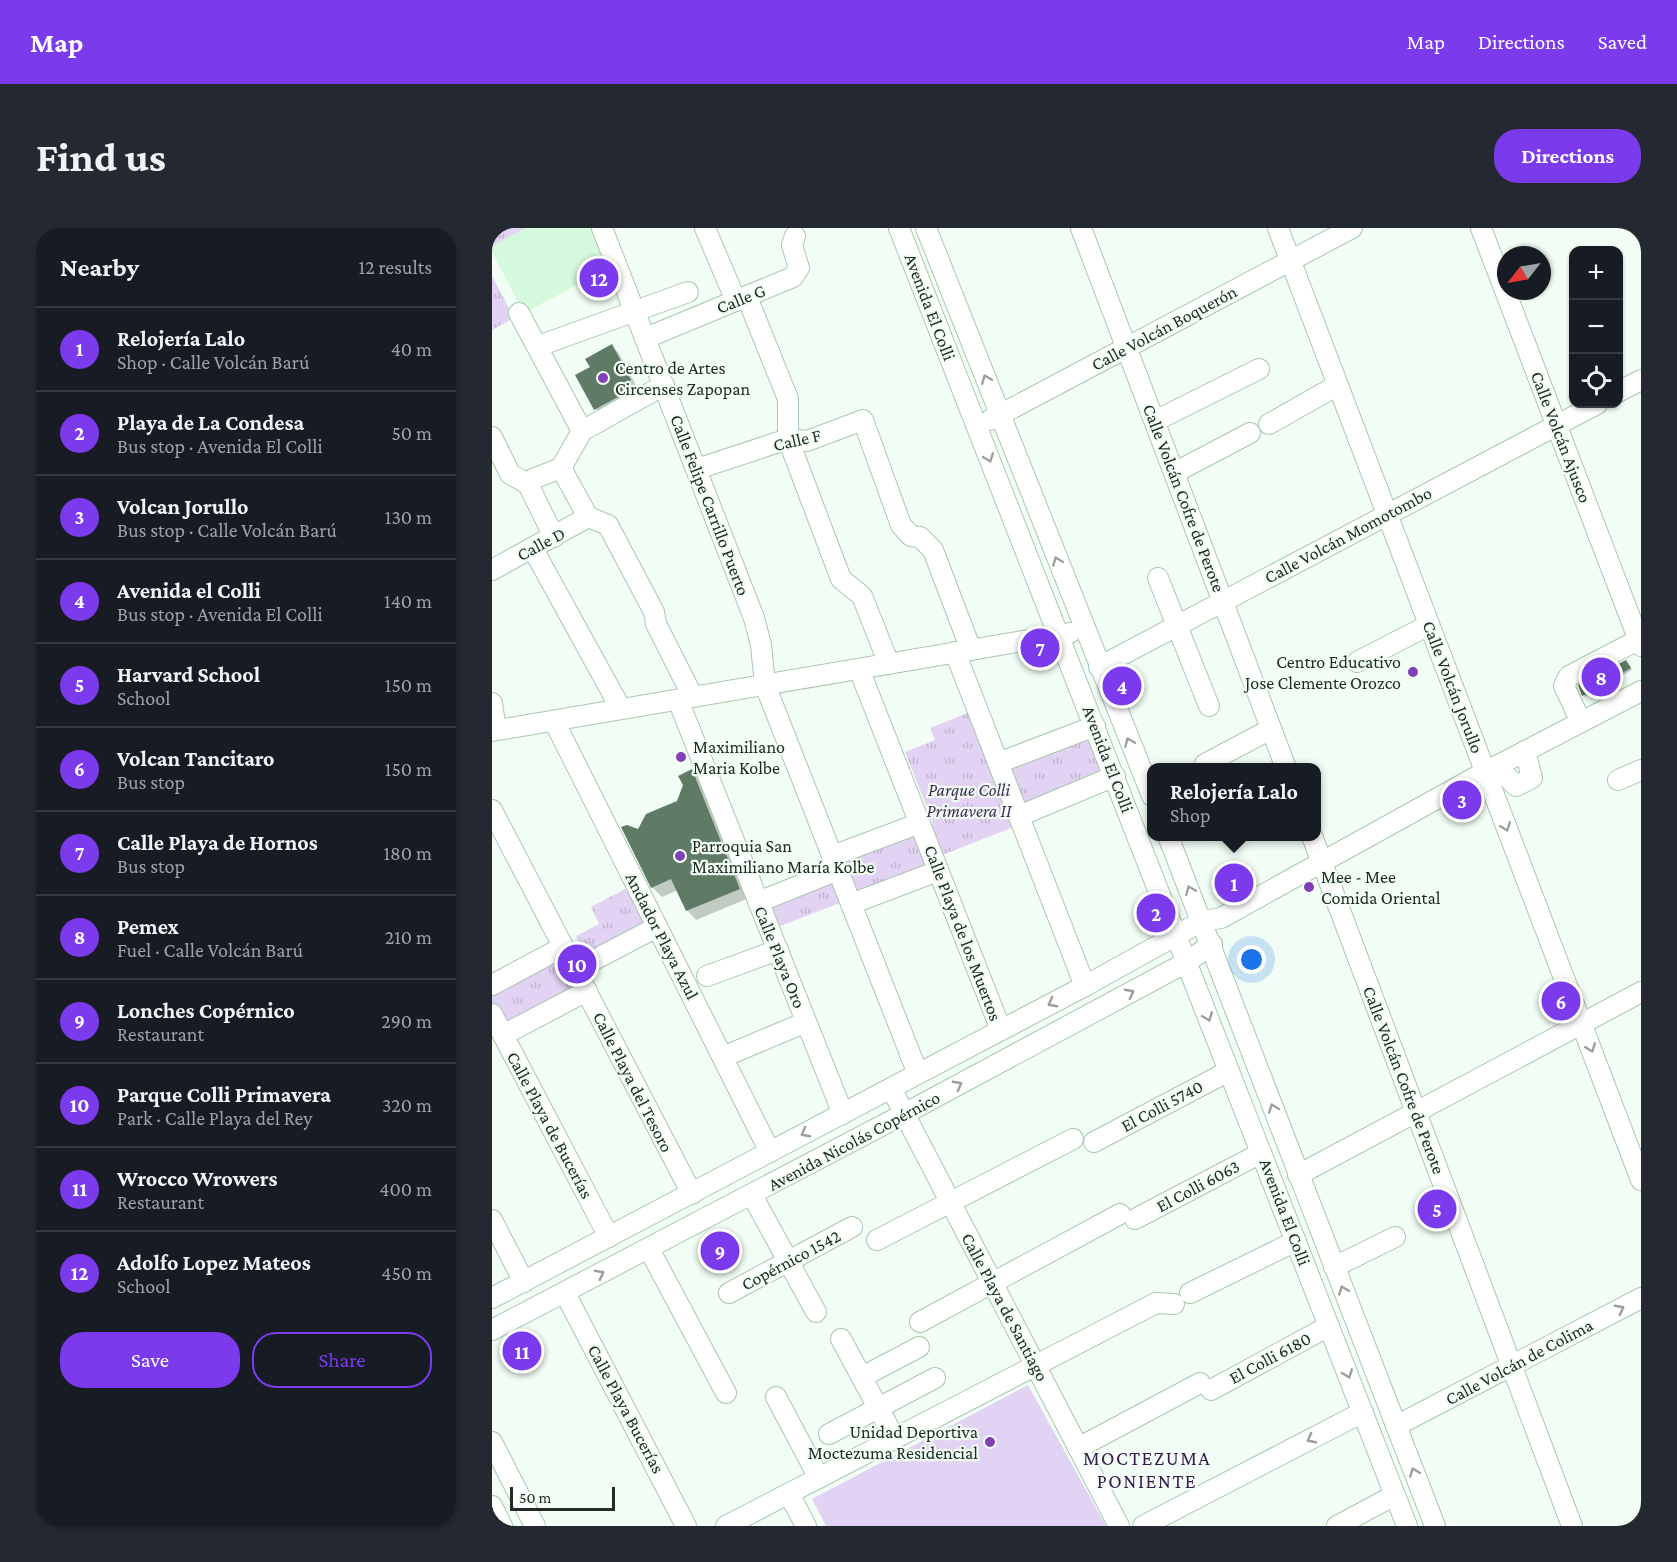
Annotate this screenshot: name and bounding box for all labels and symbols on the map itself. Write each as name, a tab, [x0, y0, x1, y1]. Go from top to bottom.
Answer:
north arrow	[1497, 246, 1551, 300]
street label: Avenida El Colli	[900, 251, 960, 364]
pin: 12	[580, 256, 618, 300]
street label: Calle G	[714, 280, 768, 318]
street label: Calle Volcán Boquerón	[1088, 281, 1240, 375]
place label: Centro de Artes Circenses Zapopan	[615, 358, 751, 399]
street label: Calle Volcán Ajusco	[1526, 368, 1595, 506]
marker: Centro de Artes Circenses Zapopan	[596, 371, 610, 385]
one-way arrow	[981, 375, 993, 386]
street label: Calle Volcán Cofre de Perote	[1139, 401, 1229, 595]
street label: Calle Felipe Carrillo Puerto	[666, 412, 754, 598]
street label: Calle F	[771, 425, 823, 455]
one-way arrow	[982, 453, 995, 463]
street label: Calle Volcán Momotombo	[1261, 482, 1435, 588]
street label: Calle D	[514, 523, 568, 565]
one-way arrow	[1052, 556, 1064, 567]
street label: Calle Volcán Jorullo	[1419, 618, 1487, 756]
pin: 7	[1020, 626, 1060, 670]
place label: Centro Educativo Jose Clemente Orozco	[1243, 652, 1401, 693]
pin: 8	[1582, 654, 1620, 700]
pin: 4	[1102, 664, 1142, 708]
marker: Centro Educativo Jose Clemente Orozco	[1406, 665, 1420, 679]
street label: Avenida El Colli	[1078, 703, 1138, 816]
place label: Maximiliano Maria Kolbe	[693, 737, 785, 778]
one-way arrow	[1124, 737, 1136, 748]
marker: Maximiliano Maria Kolbe	[674, 750, 688, 764]
pin: 3	[1442, 778, 1482, 822]
park label: Parque Colli Primavera II	[927, 780, 1012, 821]
one-way arrow	[1499, 821, 1511, 832]
place label: Parroquia San Maximiliano María Kolbe	[692, 836, 874, 877]
street label: Calle Playa de los Muertos	[920, 842, 1006, 1024]
marker: Parroquia San Maximiliano María Kolbe	[673, 849, 687, 863]
pin: 1	[1214, 860, 1254, 906]
place label: Mee - Mee Comida Oriental	[1321, 867, 1441, 908]
street label: Andador Playa Azul	[621, 869, 703, 1003]
marker: Mee - Mee Comida Oriental	[1302, 880, 1316, 894]
one-way arrow	[1185, 885, 1197, 896]
pin: 2	[1136, 890, 1176, 936]
street label: Calle Playa Oro	[750, 903, 810, 1011]
pin: 10	[558, 942, 596, 986]
your location	[1237, 945, 1266, 974]
pin: 6	[1542, 978, 1580, 1024]
street label: Calle Volcán Cofre de Perote	[1359, 983, 1449, 1177]
one-way arrow	[1124, 989, 1134, 1000]
one-way arrow	[1048, 996, 1058, 1007]
street label: Calle Playa del Tesoro	[589, 1008, 677, 1156]
one-way arrow	[1201, 1010, 1213, 1021]
one-way arrow	[1583, 1042, 1596, 1053]
street label: Calle Playa de Bucerías	[503, 1048, 597, 1202]
street label: El Colli 5740	[1118, 1076, 1206, 1136]
one-way arrow	[952, 1081, 962, 1092]
street label: Avenida Nicolás Copérnico	[765, 1087, 943, 1195]
one-way arrow	[1267, 1103, 1280, 1114]
one-way arrow	[801, 1126, 811, 1137]
street label: El Colli 6063	[1153, 1156, 1243, 1216]
street label: Avenida El Colli	[1255, 1156, 1315, 1269]
pin: 5	[1418, 1186, 1456, 1232]
street label: Copérnico 1542	[738, 1226, 844, 1294]
pin: 9	[700, 1228, 740, 1274]
street label: Calle Playa de Santiago	[957, 1229, 1053, 1385]
one-way arrow	[594, 1270, 604, 1281]
one-way arrow	[1338, 1285, 1350, 1296]
one-way arrow	[1613, 1305, 1624, 1317]
street label: Calle Volcán de Colima	[1442, 1315, 1596, 1409]
pin: 11	[502, 1328, 542, 1374]
street label: El Colli 6180	[1226, 1328, 1314, 1388]
street label: Calle Playa Bucerías	[584, 1341, 668, 1477]
one-way arrow	[1341, 1368, 1353, 1379]
place label: Unidad Deportiva Moctezuma Residencial	[808, 1422, 978, 1463]
one-way arrow	[1307, 1432, 1317, 1443]
marker: Unidad Deportiva Moctezuma Residencial	[983, 1435, 997, 1449]
district label: MOCTEZUMA PONIENTE	[1083, 1447, 1211, 1492]
one-way arrow	[1409, 1467, 1421, 1478]
scale bar	[510, 1484, 615, 1512]

